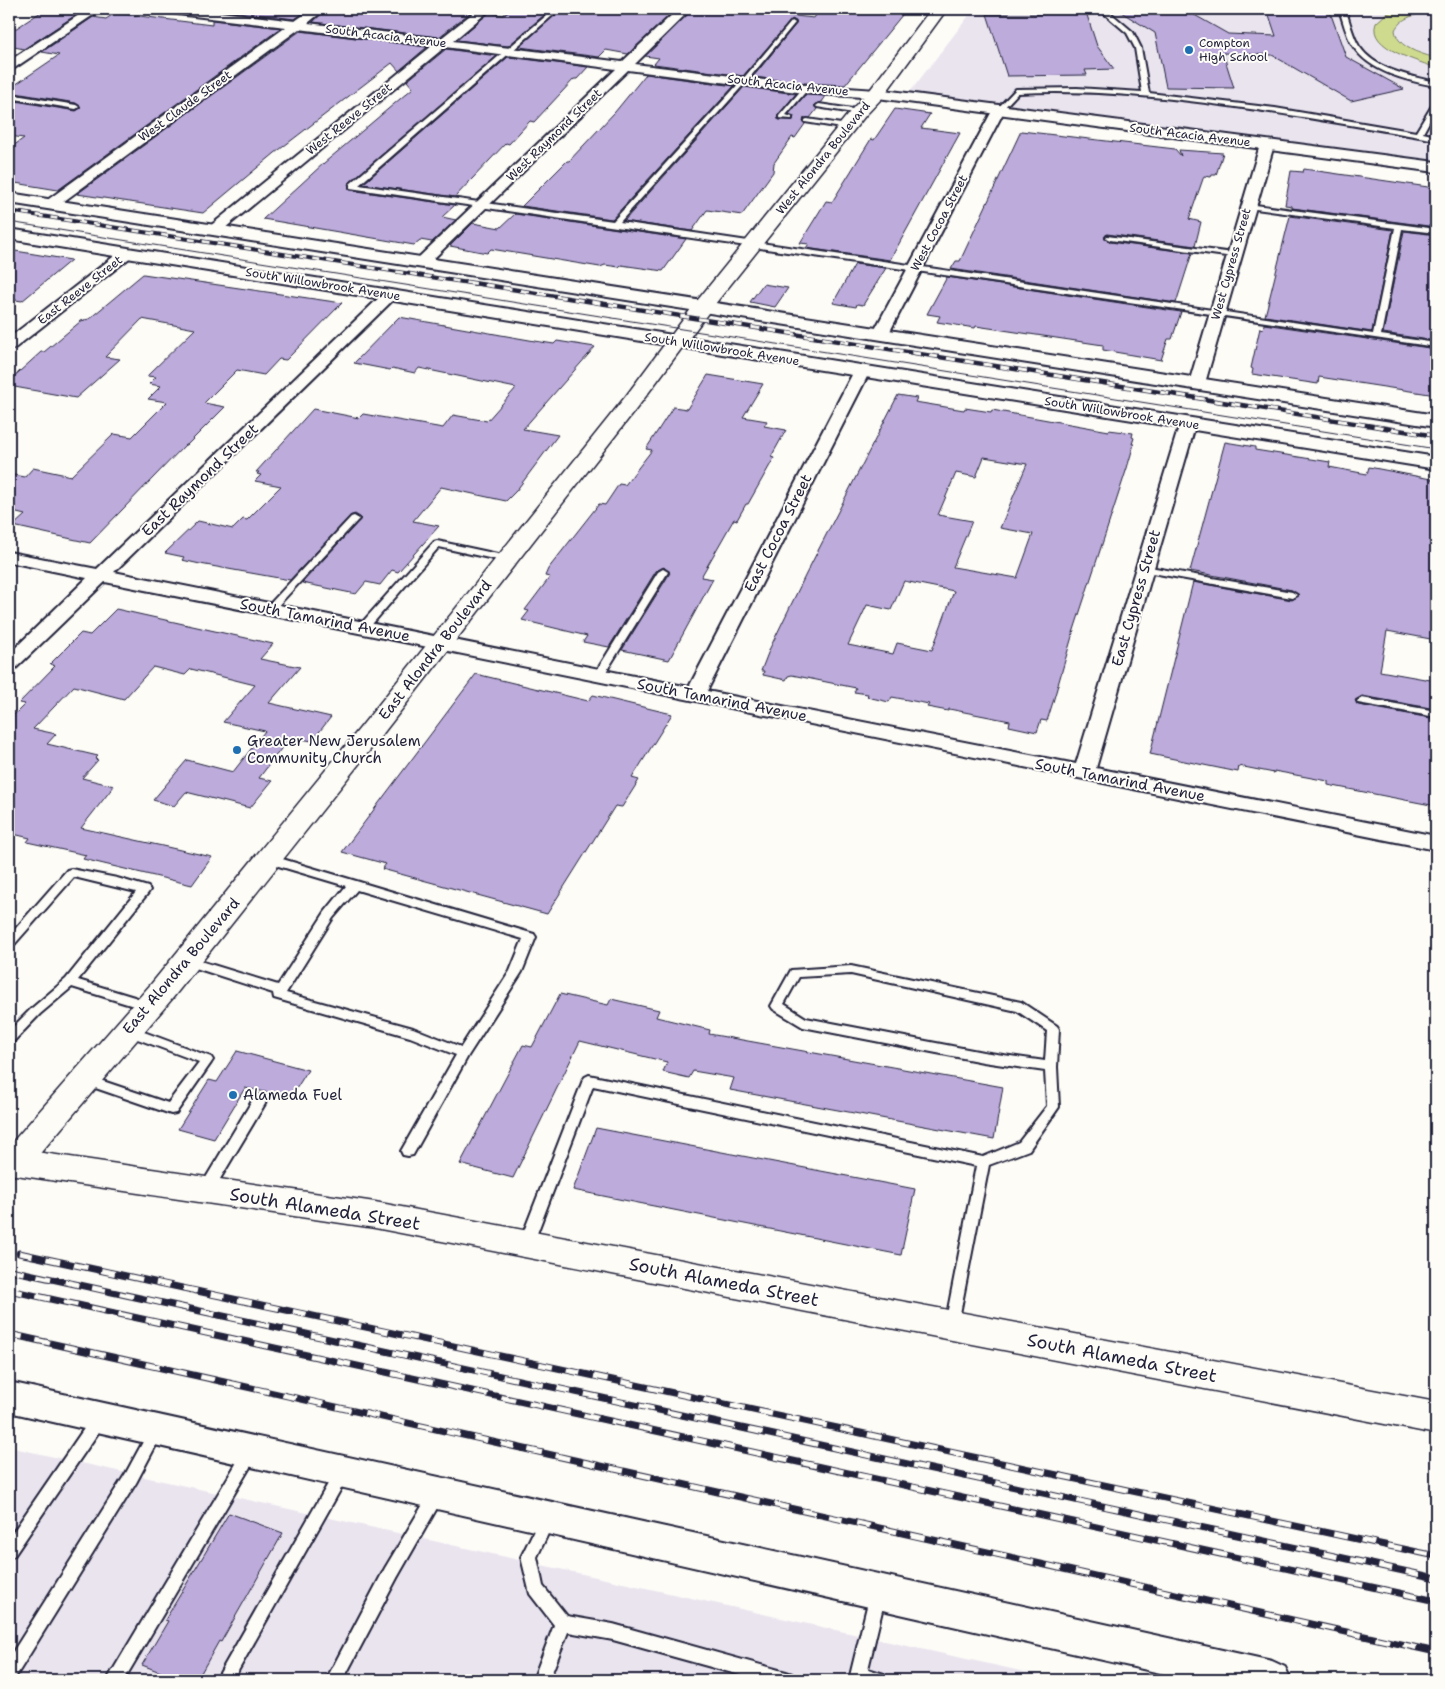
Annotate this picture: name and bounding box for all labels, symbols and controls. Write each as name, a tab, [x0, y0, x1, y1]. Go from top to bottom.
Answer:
street label: South Acacia Avenue	[324, 21, 448, 51]
place label: Compton High School	[1199, 35, 1268, 65]
marker: Compton High School	[1183, 44, 1195, 56]
street label: West Claude Street	[135, 67, 235, 145]
street label: South Acacia Avenue	[726, 71, 850, 99]
street label: West Reeve Street	[303, 79, 395, 159]
street label: West Raymond Street	[503, 85, 605, 185]
street label: West Alondra Boulevard	[772, 98, 874, 218]
street label: South Acacia Avenue	[1128, 120, 1252, 150]
street label: West Cocoa Street	[907, 172, 971, 274]
street label: West Cypress Street	[1207, 206, 1255, 322]
street label: East Reeve Street	[34, 252, 126, 328]
street label: South Willowbrook Avenue	[244, 264, 402, 304]
street label: South Willowbrook Avenue	[643, 329, 801, 369]
street label: South Willowbrook Avenue	[1043, 393, 1201, 433]
street label: East Raymond Street	[137, 419, 263, 541]
street label: East Cocoa Street	[740, 471, 816, 595]
street label: East Cypress Street	[1107, 527, 1165, 669]
street label: East Alondra Boulevard	[374, 575, 496, 724]
street label: South Tamarind Avenue	[238, 594, 412, 646]
street label: South Tamarind Avenue	[635, 674, 809, 726]
place label: Greater New Jerusalem Community Church	[247, 731, 421, 768]
marker: Greater New Jerusalem Community Church	[231, 744, 243, 756]
street label: South Tamarind Avenue	[1033, 754, 1207, 806]
street label: East Alondra Boulevard	[118, 893, 244, 1039]
place label: Alameda Fuel	[243, 1085, 343, 1105]
marker: Alameda Fuel	[227, 1089, 239, 1101]
street label: South Alameda Street	[228, 1182, 422, 1236]
street label: South Alameda Street	[627, 1252, 821, 1312]
street label: South Alameda Street	[1025, 1328, 1219, 1388]

